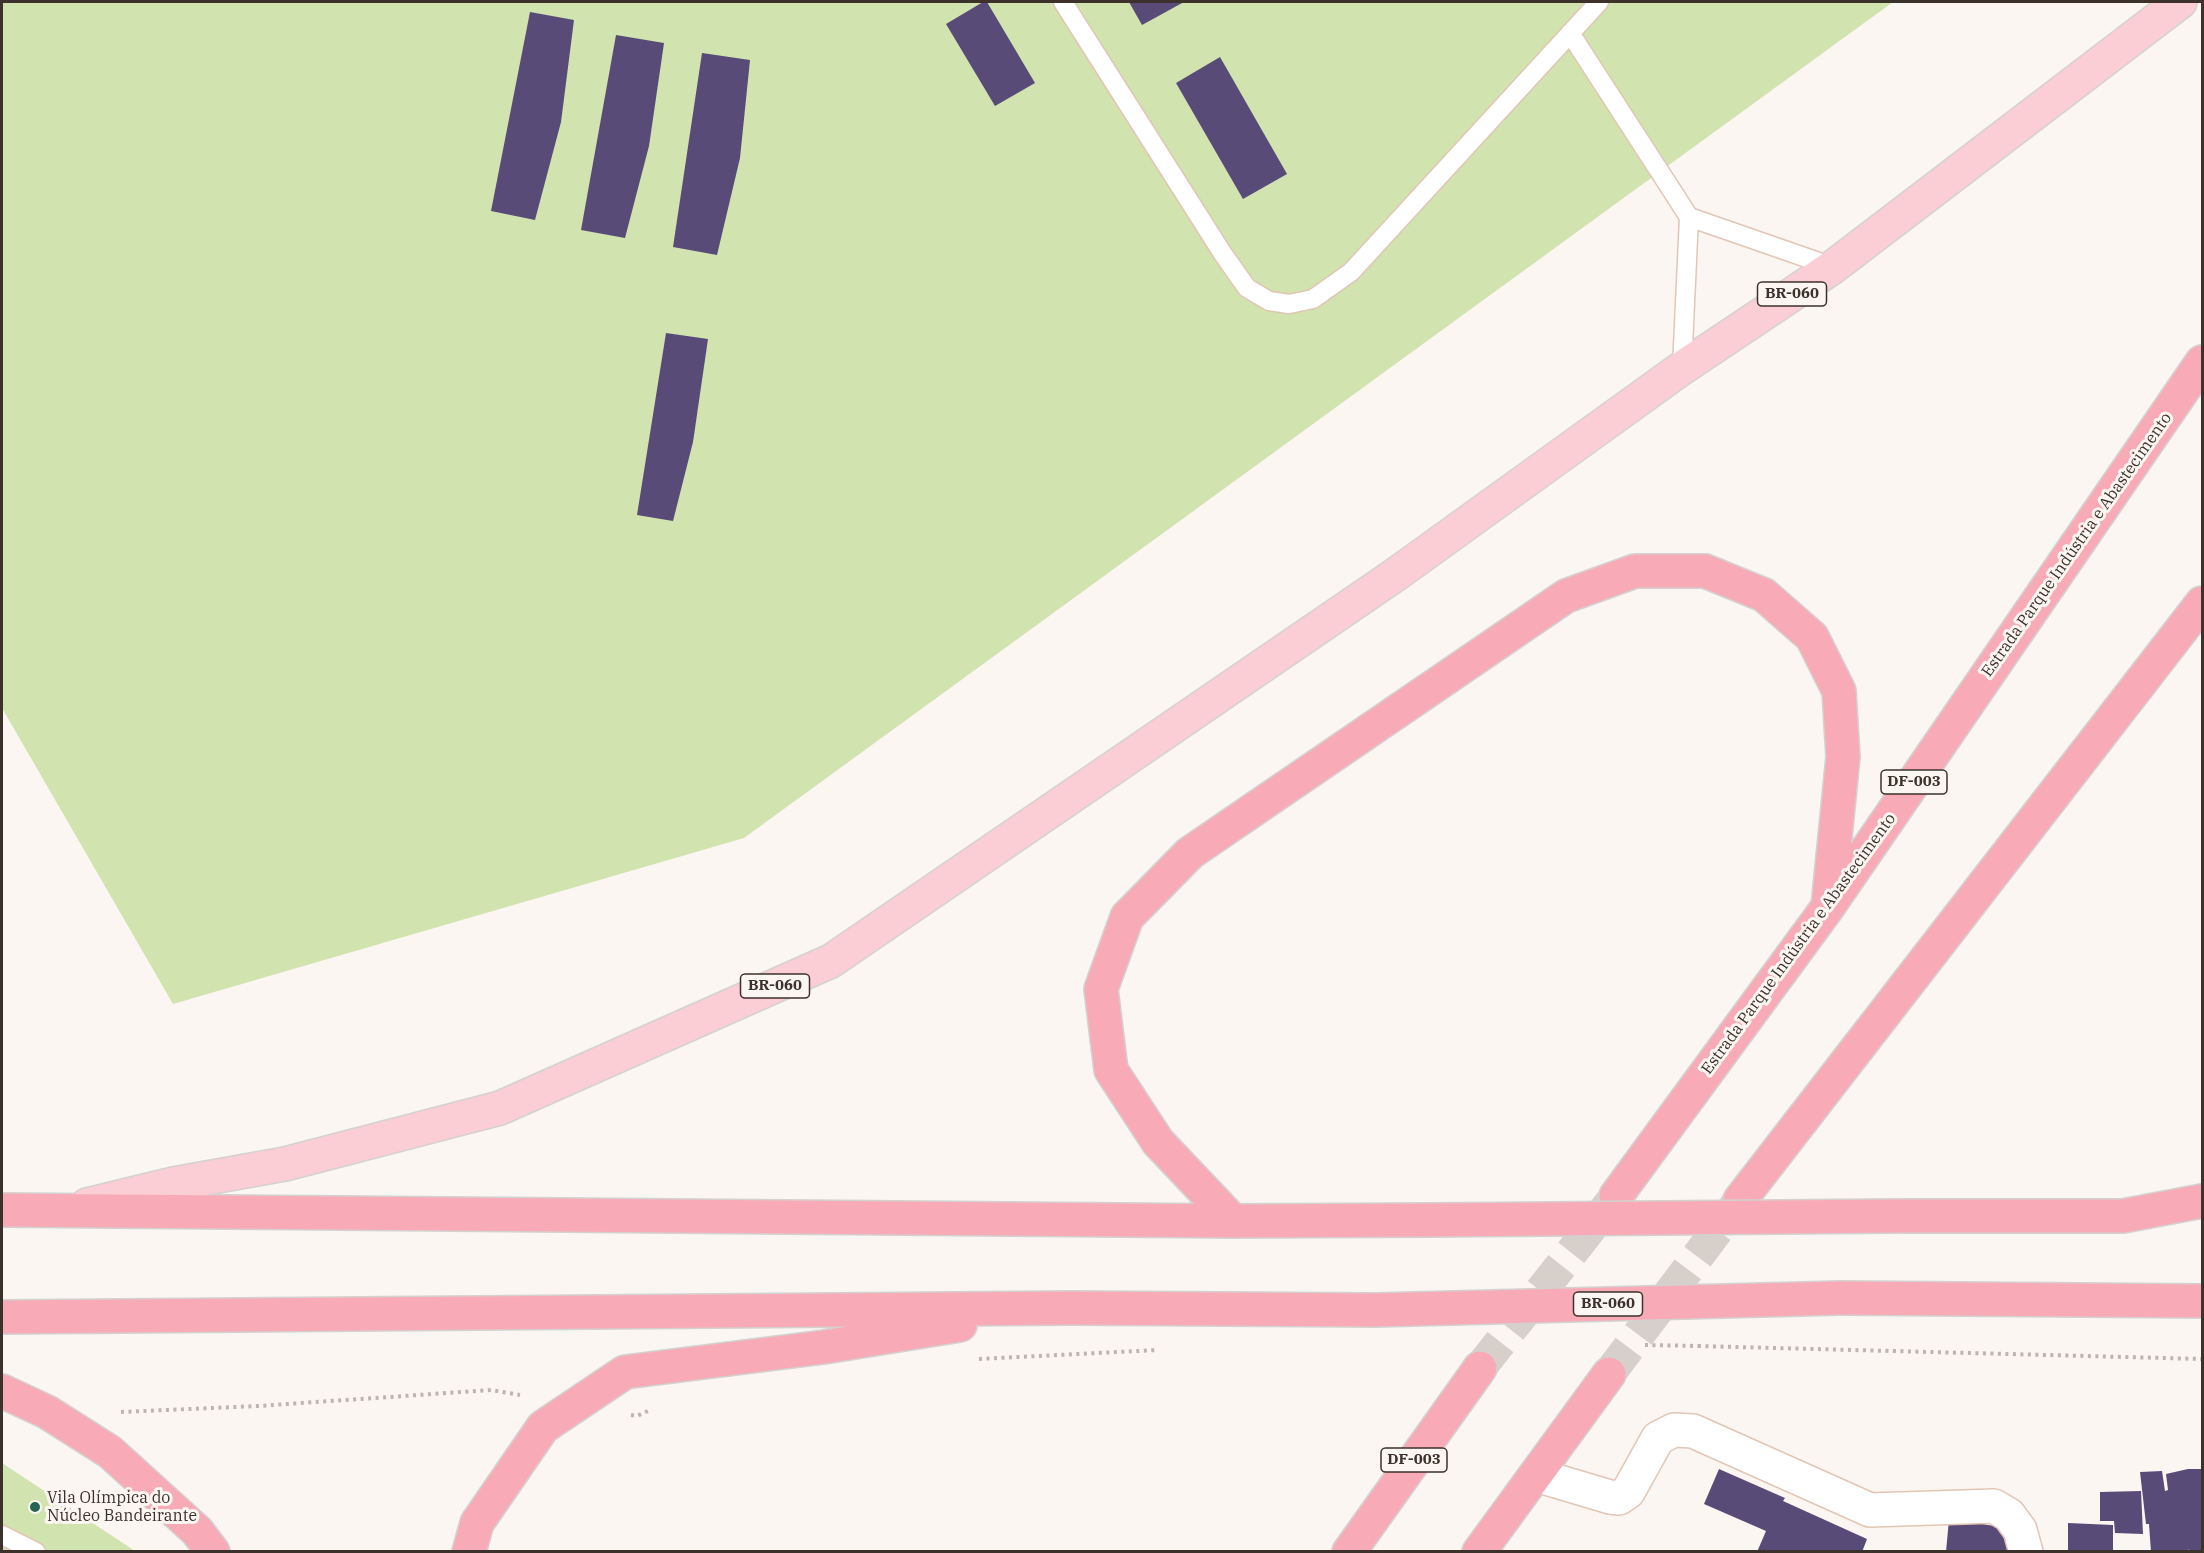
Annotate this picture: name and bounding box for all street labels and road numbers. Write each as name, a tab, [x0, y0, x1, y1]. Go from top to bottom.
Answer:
road number: BR-060	[1758, 282, 1826, 306]
street label: Estrada Parque Indústria e Abastecimento	[1978, 409, 2176, 681]
road number: DF-003	[1881, 770, 1947, 794]
street label: Estrada Parque Indústria e Abastecimento	[1698, 810, 1900, 1078]
road number: BR-060	[740, 974, 810, 998]
road number: BR-060	[1574, 1292, 1642, 1316]
road number: DF-003	[1381, 1448, 1447, 1472]

